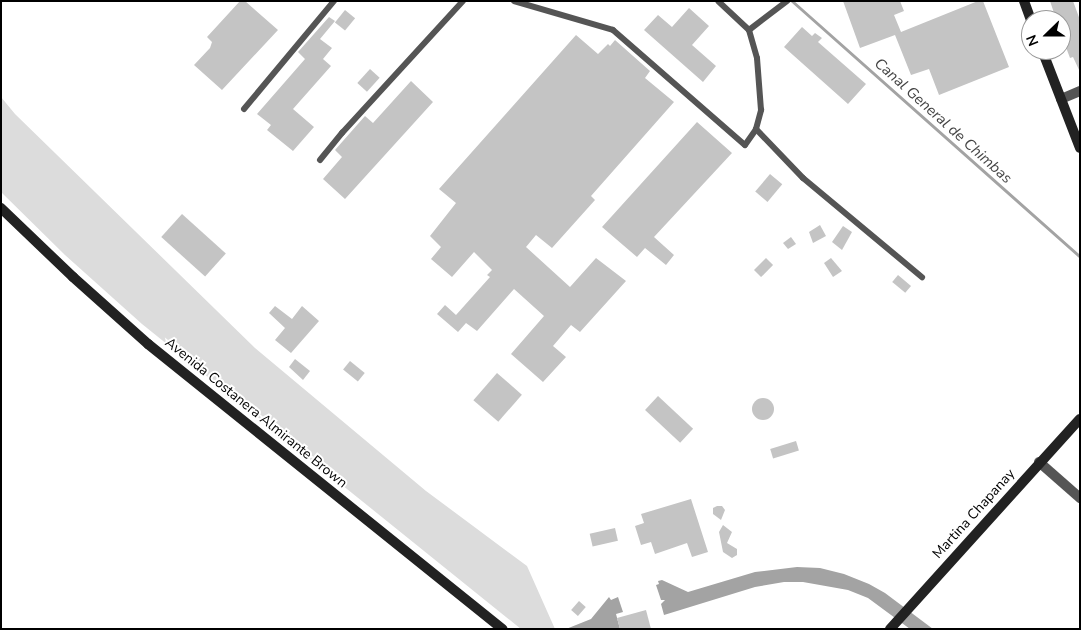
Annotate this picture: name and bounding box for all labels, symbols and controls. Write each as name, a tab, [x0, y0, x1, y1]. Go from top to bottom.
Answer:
north arrow	[1021, 10, 1071, 60]
text: N	[1022, 32, 1043, 49]
water label: Canal General de Chimbas	[871, 54, 1015, 188]
street label: Avenida Costanera Almirante Brown	[162, 334, 350, 492]
street label: Martina Chapanay	[929, 466, 1019, 562]

